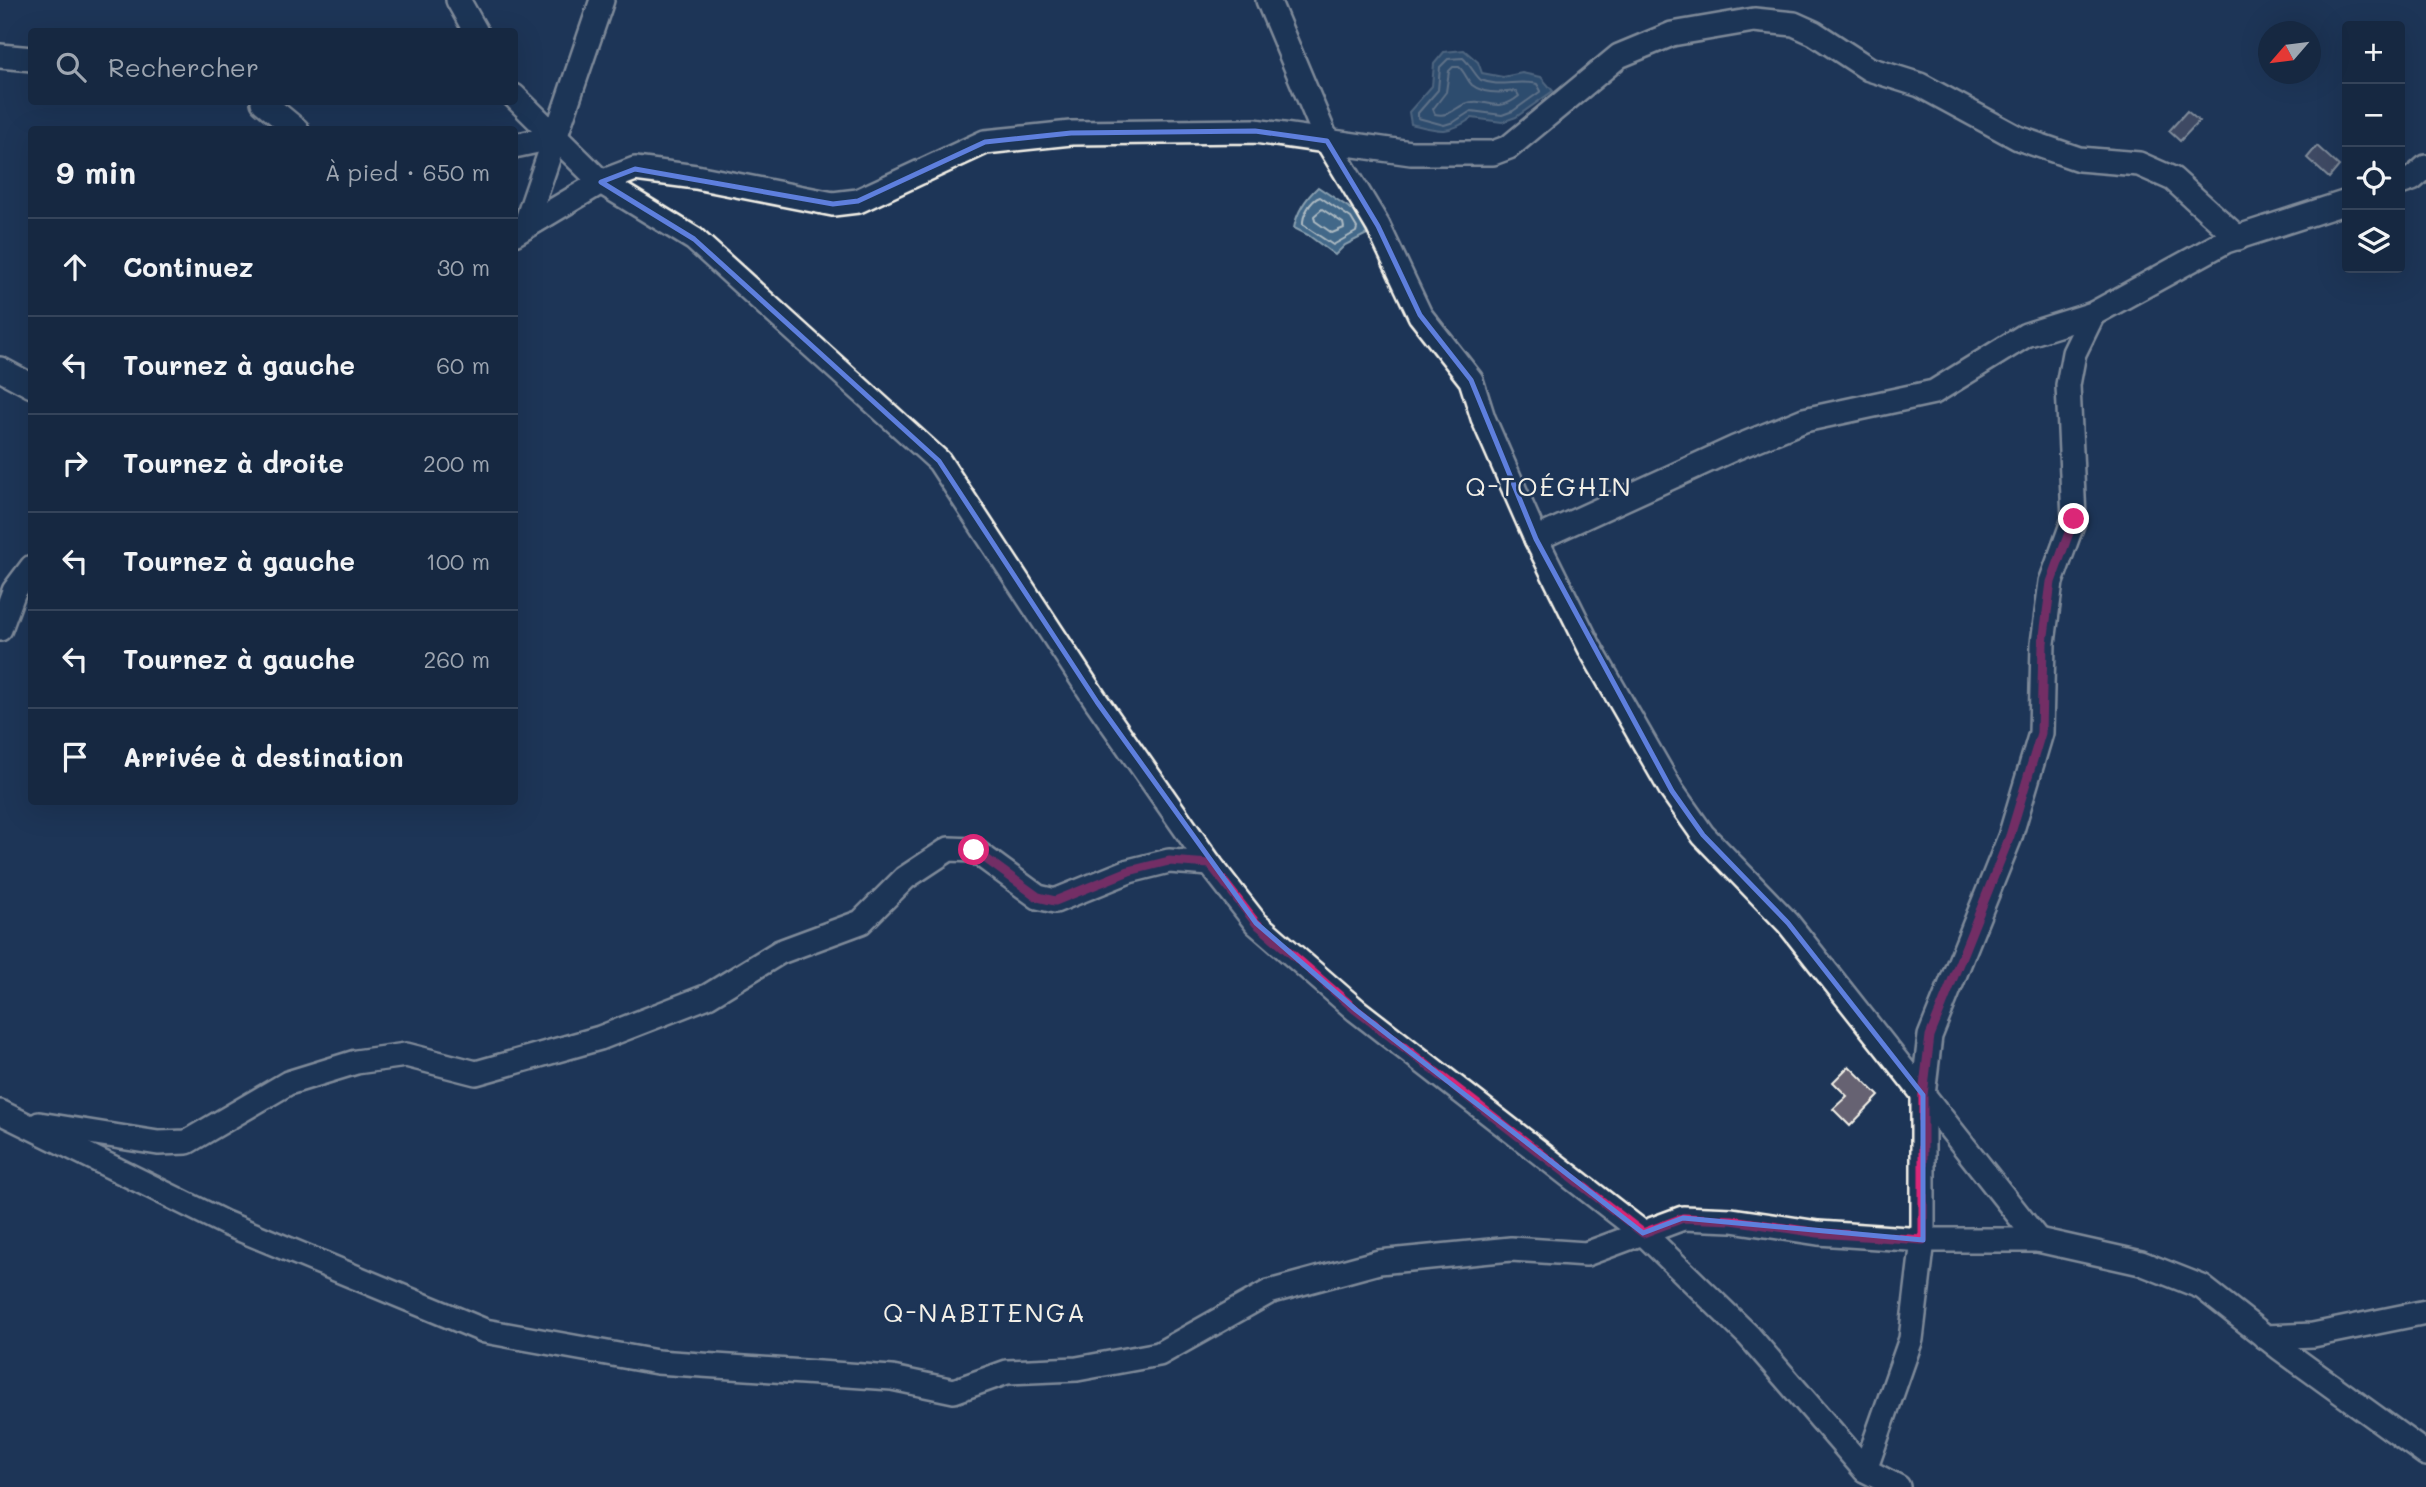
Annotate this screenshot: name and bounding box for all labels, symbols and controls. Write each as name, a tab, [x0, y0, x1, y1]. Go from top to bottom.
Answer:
north arrow	[2258, 21, 2321, 84]
map controls	[2342, 21, 2405, 273]
button: +	[2342, 21, 2405, 84]
search box	[28, 28, 518, 105]
icon: search	[52, 48, 90, 86]
text: Rechercher	[108, 50, 259, 84]
button: −	[2342, 84, 2405, 147]
button: locate	[2342, 147, 2405, 210]
text: 9 min	[56, 152, 136, 192]
text: À pied · 650 m	[325, 157, 490, 187]
button: layers	[2342, 210, 2405, 273]
icon: ahead	[56, 248, 94, 286]
text: Continuez	[123, 250, 253, 284]
text: 30 m	[437, 252, 490, 282]
icon: left	[56, 346, 94, 384]
text: Tournez à gauche	[123, 348, 355, 382]
text: 60 m	[436, 350, 490, 380]
icon: right	[56, 444, 94, 482]
text: Tournez à droite	[123, 446, 344, 480]
text: 200 m	[423, 448, 490, 478]
district label: Q-TOÉGHIN	[1465, 469, 1633, 503]
route end	[2058, 503, 2089, 534]
icon: left	[56, 542, 94, 580]
text: Tournez à gauche	[123, 544, 355, 578]
text: 100 m	[426, 546, 490, 576]
icon: left	[56, 640, 94, 678]
text: Tournez à gauche	[123, 642, 355, 676]
text: 260 m	[423, 644, 490, 674]
icon: arrive	[56, 738, 94, 776]
text: Arrivée à destination	[123, 740, 403, 774]
route start	[958, 834, 989, 865]
district label: Q-NABITENGA	[883, 1295, 1087, 1329]

